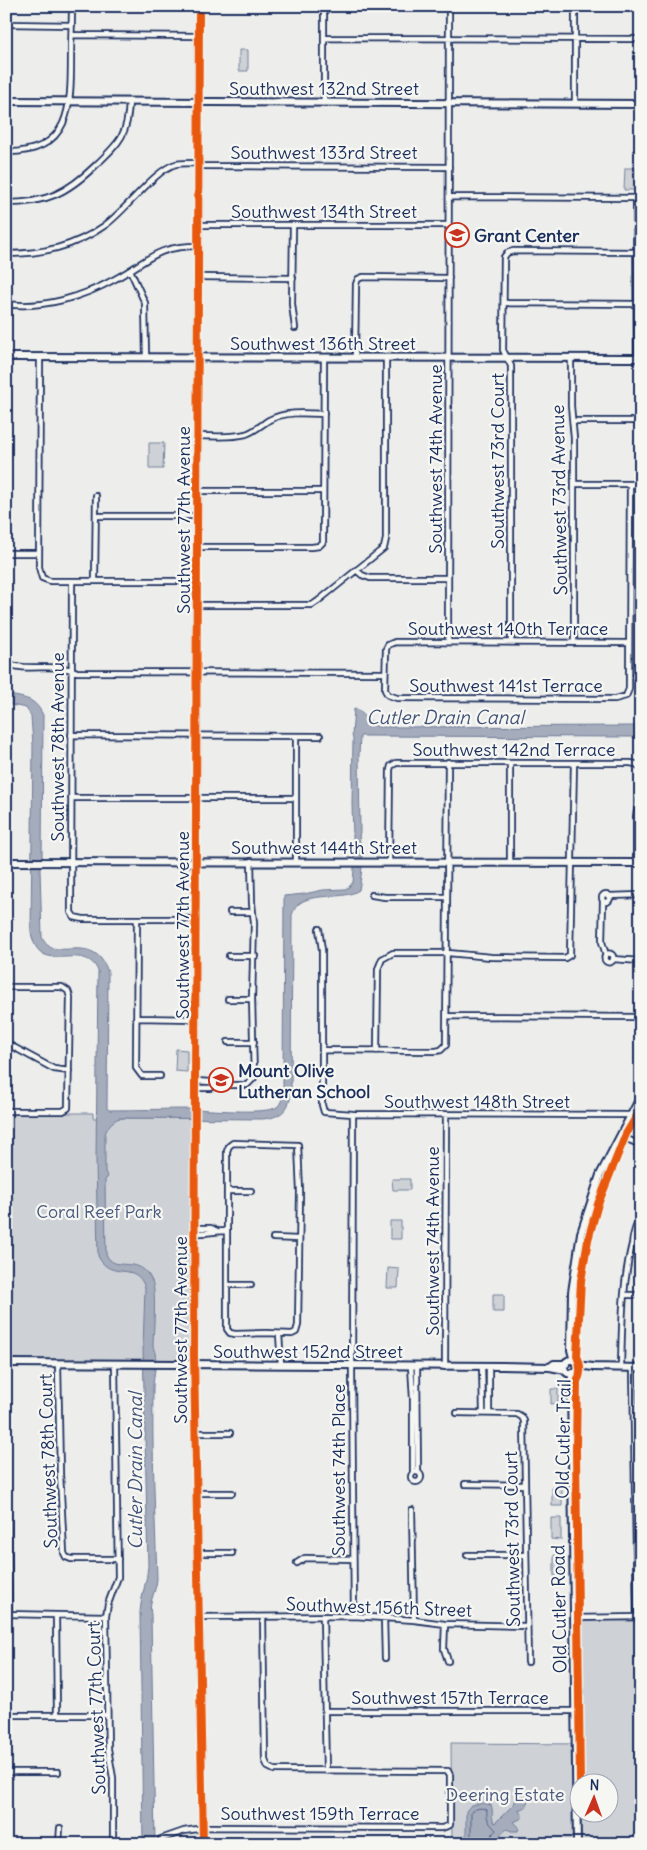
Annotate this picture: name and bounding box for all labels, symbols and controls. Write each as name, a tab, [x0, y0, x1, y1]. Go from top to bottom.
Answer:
street label: Southwest 132nd Street	[229, 77, 419, 100]
street label: Southwest 133rd Street	[230, 141, 418, 164]
street label: Southwest 134th Street	[231, 200, 417, 223]
school or university icon: Grant Center	[444, 222, 470, 248]
place label: Grant Center	[474, 224, 580, 247]
street label: Southwest 136th Street	[230, 332, 416, 355]
street label: Southwest 74th Avenue	[424, 364, 447, 554]
street label: Southwest 73rd Court	[486, 373, 509, 549]
street label: Southwest 73rd Avenue	[546, 404, 572, 596]
street label: Southwest 77th Avenue	[172, 426, 195, 614]
street label: Southwest 140th Terrace	[408, 617, 608, 640]
street label: Southwest 78th Avenue	[46, 652, 69, 842]
street label: Southwest 141st Terrace	[409, 674, 603, 697]
water label: Cutler Drain Canal	[366, 705, 526, 729]
street label: Southwest 142nd Terrace	[412, 738, 616, 761]
street label: Southwest 77th Avenue	[171, 831, 194, 1019]
street label: Southwest 144th Street	[231, 836, 417, 859]
place label: Mount Olive Lutheran School	[238, 1059, 370, 1103]
school or university icon: Mount Olive Lutheran School	[208, 1067, 234, 1093]
street label: Southwest 148th Street	[384, 1090, 570, 1113]
street label: Southwest 74th Avenue	[421, 1146, 444, 1336]
park label: Coral Reef Park	[36, 1200, 162, 1223]
street label: Southwest 77th Avenue	[169, 1236, 192, 1424]
street label: Southwest 152nd Street	[213, 1340, 403, 1363]
street label: Southwest 78th Court	[33, 1373, 63, 1549]
street label: Old Cutler Trail	[550, 1379, 576, 1499]
street label: Southwest 74th Place	[327, 1384, 350, 1556]
water label: Cutler Drain Canal	[123, 1390, 147, 1550]
street label: Southwest 73rd Court	[499, 1451, 525, 1627]
street label: Old Cutler Road	[546, 1544, 572, 1673]
street label: Southwest 156th Street	[286, 1592, 472, 1622]
street label: Southwest 77th Court	[81, 1621, 111, 1795]
street label: Southwest 157th Terrace	[351, 1686, 549, 1709]
north arrow	[570, 1772, 620, 1822]
text: N	[589, 1776, 600, 1794]
park label: Deering Estate	[446, 1783, 564, 1806]
street label: Southwest 159th Terrace	[220, 1802, 420, 1825]

